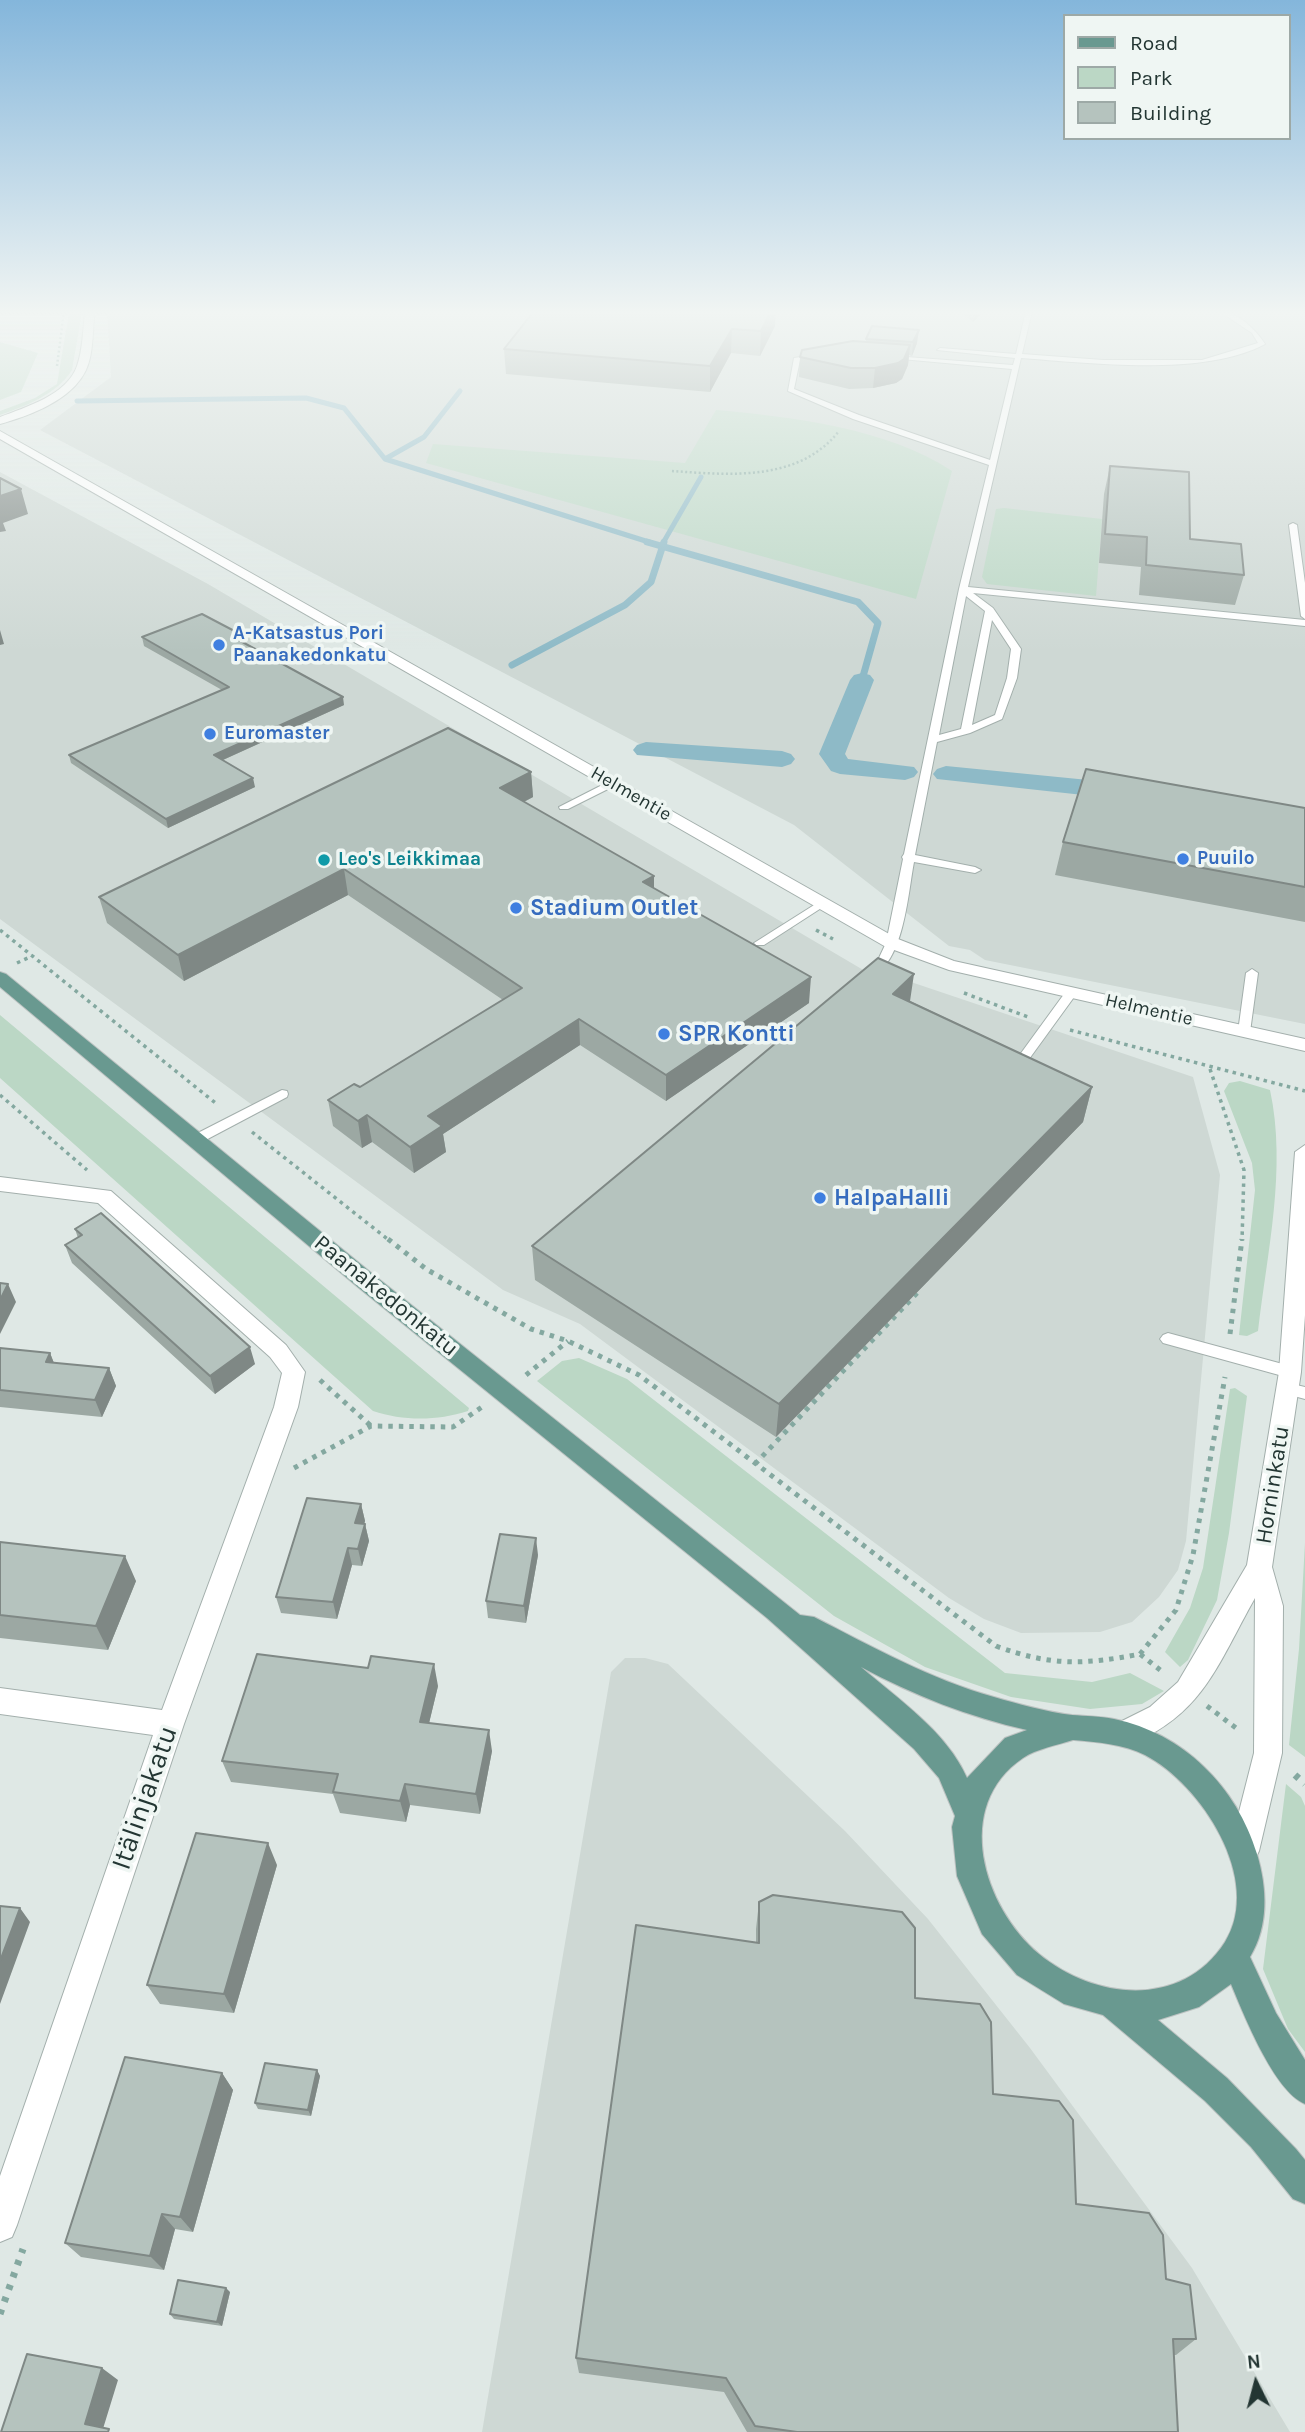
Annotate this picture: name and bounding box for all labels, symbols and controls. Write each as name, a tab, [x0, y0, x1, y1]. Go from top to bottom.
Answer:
legend	[1064, 14, 1291, 140]
text: Road	[1130, 31, 1178, 55]
text: Park	[1130, 66, 1173, 90]
text: Building	[1130, 101, 1211, 125]
place label: A-Katsastus Pori Paanakedonkatu	[233, 623, 387, 667]
marker: A-Katsastus Pori Paanakedonkatu	[211, 637, 227, 653]
place label: Euromaster	[224, 723, 329, 745]
marker: Euromaster	[202, 726, 218, 742]
street label: Helmentie	[587, 762, 675, 826]
place label: Puuilo	[1197, 848, 1255, 870]
place label: Leo's Leikkimaa	[338, 849, 481, 871]
marker: Puuilo	[1175, 851, 1191, 867]
marker: Leo's Leikkimaa	[316, 852, 332, 868]
place label: Stadium Outlet	[530, 894, 698, 922]
marker: Stadium Outlet	[508, 900, 524, 916]
street label: Helmentie	[1103, 989, 1195, 1031]
place label: SPR Kontti	[678, 1020, 795, 1048]
marker: SPR Kontti	[656, 1026, 672, 1042]
place label: HalpaHalli	[834, 1184, 949, 1212]
marker: HalpaHalli	[812, 1190, 828, 1206]
street label: Paanakedonkatu	[308, 1229, 464, 1363]
street label: Horninkatu	[1250, 1424, 1296, 1546]
street label: Itälinjakatu	[105, 1722, 185, 1874]
north arrow	[1221, 2348, 1291, 2418]
text: N	[1246, 2350, 1262, 2374]

